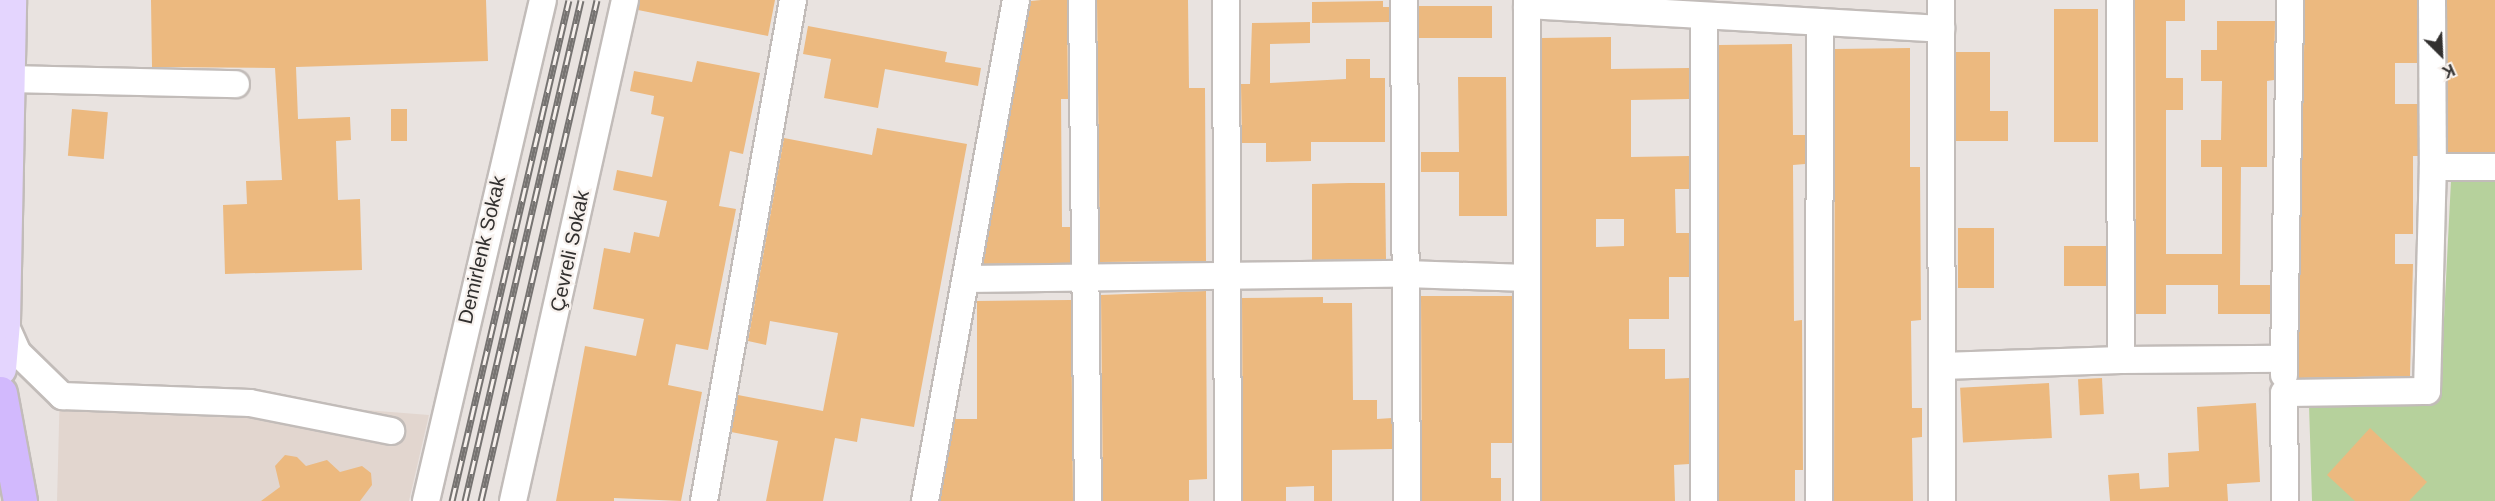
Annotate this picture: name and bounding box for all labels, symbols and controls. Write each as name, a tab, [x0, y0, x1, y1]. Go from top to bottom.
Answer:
north arrow	[2411, 24, 2471, 84]
text: K	[2440, 61, 2457, 81]
street label: Demirlenk Sokak	[453, 174, 511, 326]
street label: Çevreli Sokak	[545, 188, 595, 314]

